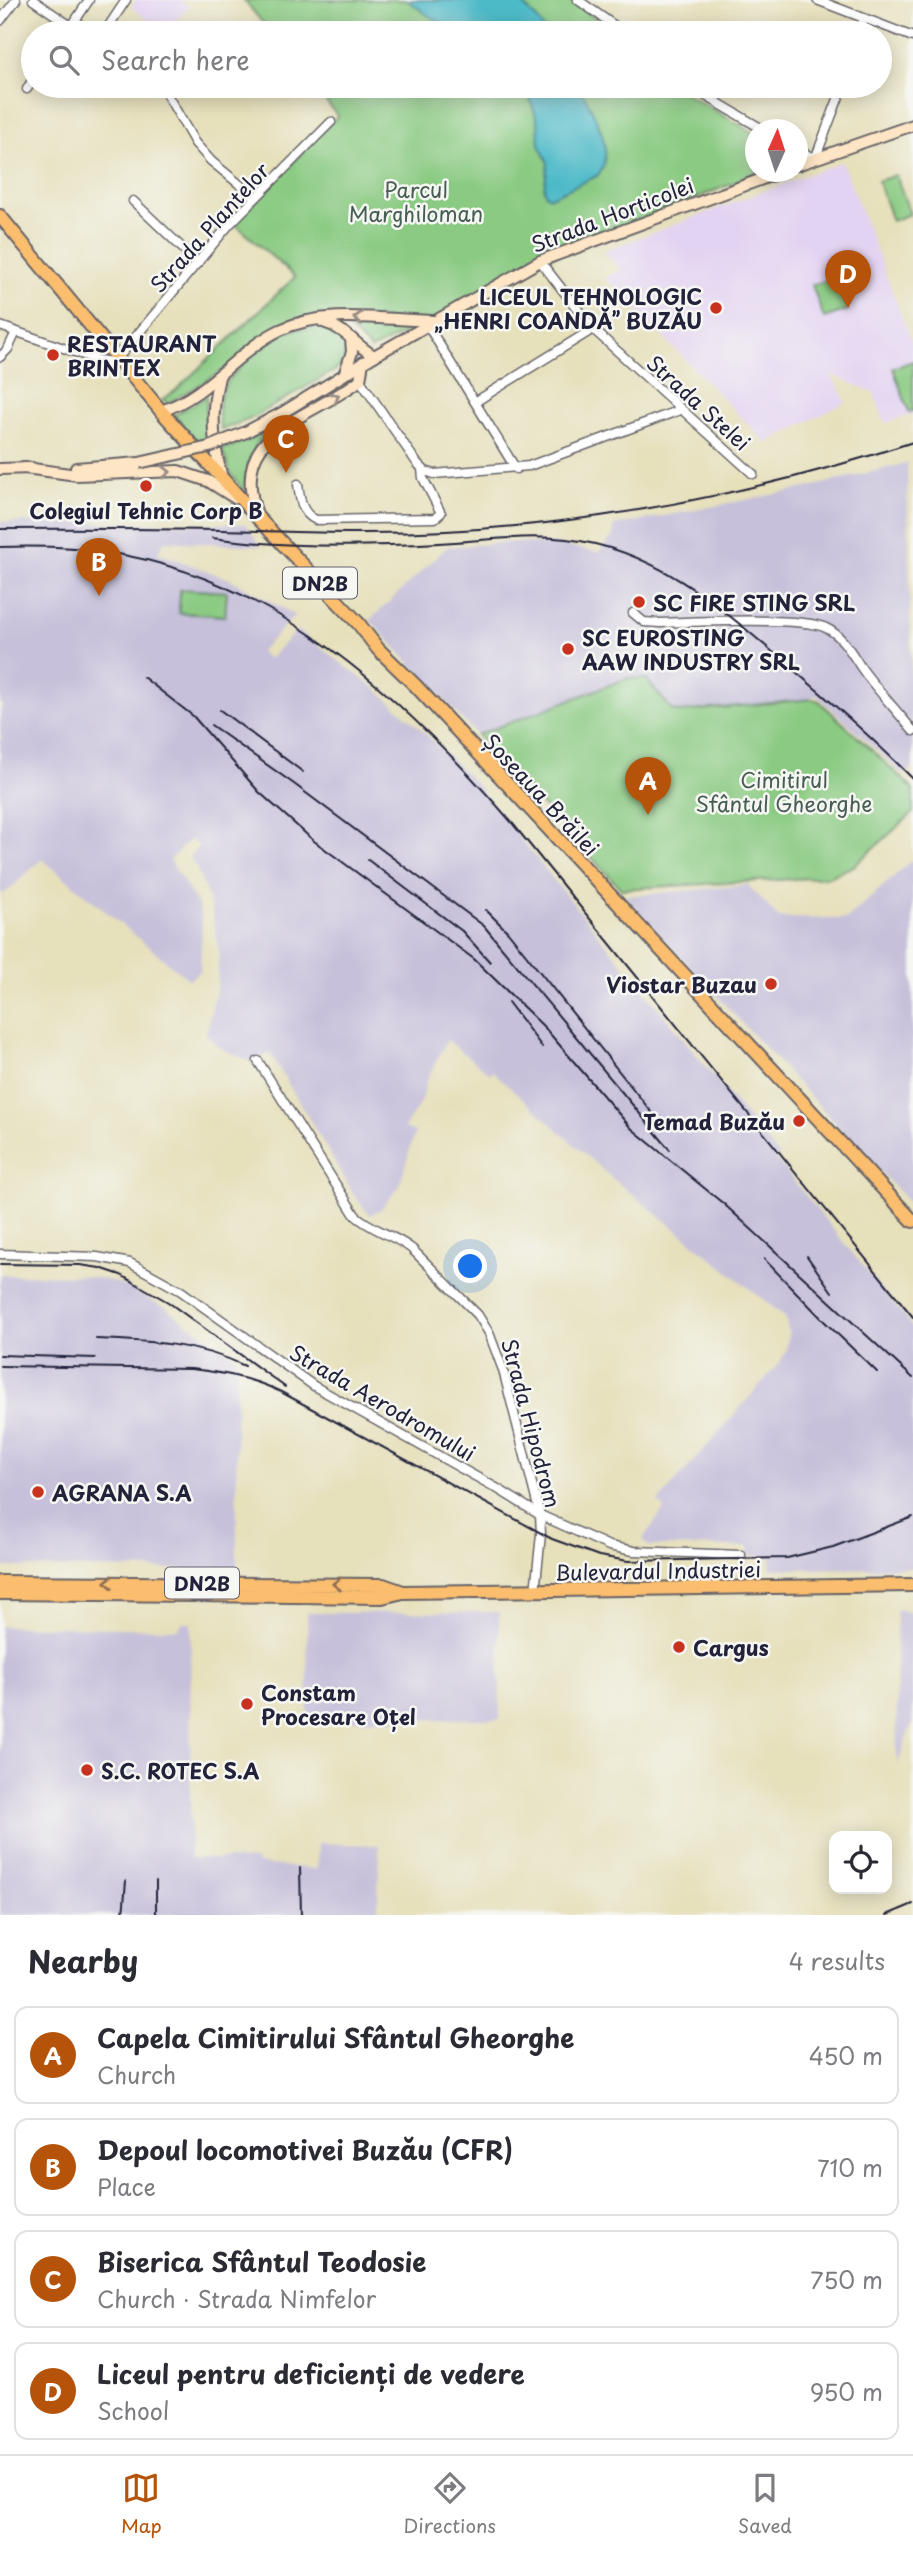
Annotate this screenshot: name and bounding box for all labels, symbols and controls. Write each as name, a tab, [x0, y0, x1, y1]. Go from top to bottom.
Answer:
search box	[21, 21, 892, 98]
text: Search here	[101, 40, 250, 79]
icon: search	[45, 41, 83, 79]
north arrow	[745, 119, 808, 182]
street label: Strada Plantelor	[142, 155, 276, 299]
street label: Strada Horticolei	[526, 168, 698, 260]
park label: Parcul Marghiloman	[349, 173, 483, 229]
pin: D	[825, 250, 871, 308]
place label: LICEUL TEHNOLOGIC „HENRI COANDĂ” BUZĂU	[435, 280, 702, 336]
marker: LICEUL TEHNOLOGIC „HENRI COANDĂ” BUZĂU	[708, 300, 724, 316]
one-way arrow	[352, 311, 363, 326]
place label: RESTAURANT BRINTEX	[67, 327, 217, 383]
marker: RESTAURANT BRINTEX	[45, 347, 61, 363]
street label: Strada Stelei	[640, 347, 758, 457]
one-way arrow	[327, 392, 340, 405]
pin: C	[263, 415, 309, 473]
one-way arrow	[161, 464, 172, 479]
marker: Colegiul Tehnic Corp B	[138, 478, 154, 494]
place label: Colegiul Tehnic Corp B	[29, 494, 263, 526]
pin: B	[76, 538, 122, 596]
road number: DN2B	[283, 568, 357, 598]
place label: SC FIRE STING SRL	[653, 586, 855, 618]
marker: SC FIRE STING SRL	[631, 594, 647, 610]
place label: SC EUROSTING AAW INDUSTRY SRL	[581, 621, 800, 677]
marker: SC EUROSTING AAW INDUSTRY SRL	[560, 641, 576, 657]
street label: Șoseaua Brăilei	[477, 726, 607, 862]
pin: A	[625, 757, 671, 815]
park label: Cimitirul Sfântul Gheorghe	[696, 763, 872, 819]
place label: Viostar Buzau	[606, 968, 757, 1000]
marker: Viostar Buzau	[763, 976, 779, 992]
place label: Temad Buzău	[643, 1105, 785, 1137]
marker: Temad Buzău	[791, 1113, 807, 1129]
your location	[453, 1249, 487, 1283]
street label: Strada Hipodrom	[494, 1335, 570, 1511]
street label: Strada Aerodromului	[284, 1336, 482, 1468]
place label: AGRANA S.A	[51, 1476, 192, 1508]
marker: AGRANA S.A	[30, 1484, 46, 1500]
street label: Bulevardul Industriei	[555, 1552, 761, 1588]
road number: DN2B	[165, 1568, 239, 1598]
one-way arrow	[103, 1574, 114, 1590]
one-way arrow	[331, 1576, 341, 1592]
place label: Cargus	[693, 1631, 769, 1663]
marker: Cargus	[671, 1639, 687, 1655]
place label: Constam Procesare Oțel	[261, 1676, 416, 1732]
marker: Constam Procesare Oțel	[239, 1696, 255, 1712]
place label: S.C. ROTEC S.A	[101, 1754, 260, 1786]
marker: S.C. ROTEC S.A	[79, 1762, 95, 1778]
map controls	[829, 1831, 892, 1894]
button: locate	[829, 1831, 892, 1894]
text: Nearby	[28, 1938, 138, 1983]
text: 4 results	[789, 1943, 885, 1978]
text: Capela Cimitirului Sfântul Gheorghe	[97, 2018, 574, 2057]
text: A	[44, 2038, 62, 2073]
text: 450 m	[809, 2038, 883, 2073]
text: Church	[97, 2057, 176, 2092]
text: Depoul locomotivei Buzău (CFR)	[97, 2130, 513, 2169]
text: B	[45, 2150, 61, 2185]
text: 710 m	[817, 2150, 883, 2185]
text: Place	[97, 2169, 156, 2204]
text: Biserica Sfântul Teodosie	[97, 2242, 426, 2281]
text: C	[44, 2262, 62, 2297]
text: 750 m	[810, 2262, 883, 2297]
text: Church · Strada Nimfelor	[97, 2281, 376, 2316]
text: Liceul pentru deficienți de vedere	[97, 2354, 525, 2393]
text: D	[44, 2374, 62, 2409]
text: 950 m	[810, 2374, 883, 2409]
text: School	[97, 2393, 169, 2428]
tab: Map	[121, 2469, 162, 2539]
tab: Directions	[404, 2469, 496, 2539]
tab: Saved	[738, 2469, 792, 2539]

